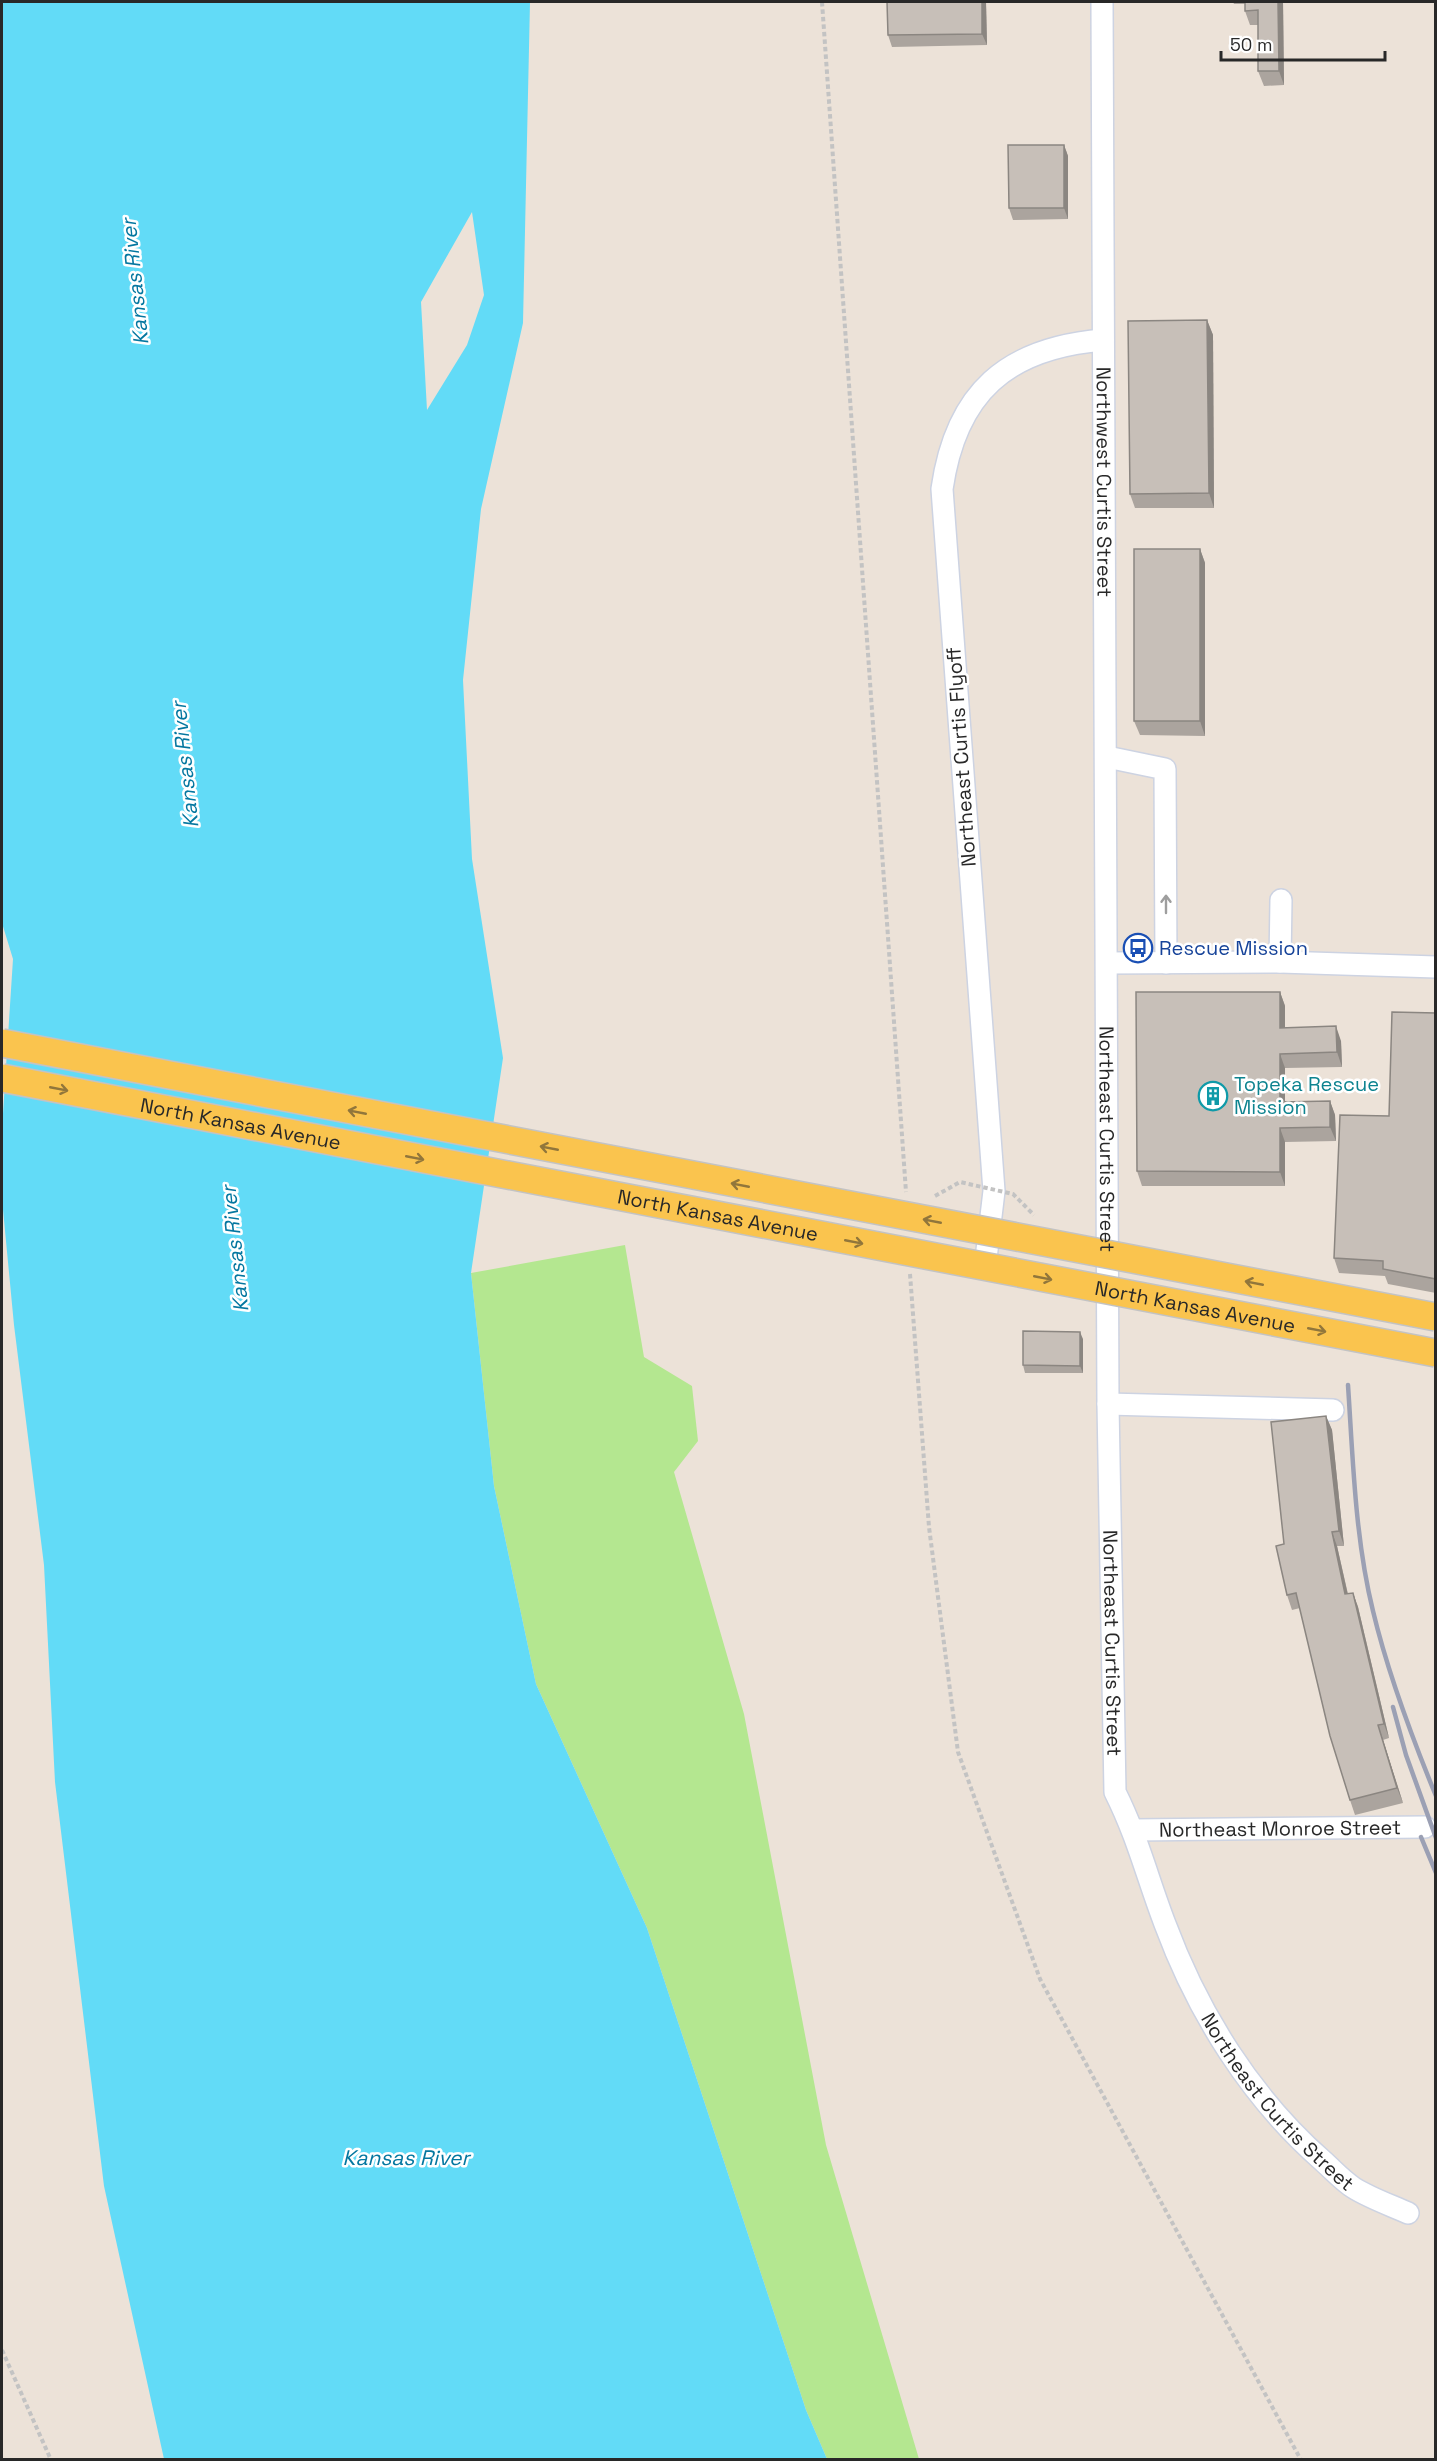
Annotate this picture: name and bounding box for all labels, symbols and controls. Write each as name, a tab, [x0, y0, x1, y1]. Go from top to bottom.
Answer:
scale bar	[1221, 24, 1384, 62]
text: 50 m	[1230, 33, 1272, 56]
water label: Kansas River	[114, 216, 155, 347]
street label: Northwest Curtis Street	[1091, 367, 1118, 597]
street label: Northeast Curtis Flyoff	[940, 646, 982, 868]
water label: Kansas River	[164, 699, 205, 830]
one-way arrow	[1160, 895, 1172, 915]
bus stop icon: Rescue Mission	[1122, 932, 1154, 964]
place label: Rescue Mission	[1159, 935, 1308, 961]
street label: Northeast Curtis Street	[1093, 1026, 1120, 1252]
place label: Topeka Rescue Mission	[1234, 1071, 1379, 1120]
building icon: Topeka Rescue Mission	[1197, 1080, 1229, 1112]
one-way arrow	[49, 1084, 68, 1095]
street label: North Kansas Avenue	[138, 1092, 343, 1156]
one-way arrow	[348, 1106, 368, 1117]
one-way arrow	[539, 1142, 559, 1153]
one-way arrow	[405, 1153, 425, 1164]
one-way arrow	[731, 1179, 751, 1190]
water label: Kansas River	[214, 1183, 255, 1314]
street label: North Kansas Avenue	[615, 1183, 820, 1247]
one-way arrow	[923, 1215, 942, 1226]
one-way arrow	[844, 1237, 864, 1248]
one-way arrow	[1033, 1273, 1052, 1284]
street label: North Kansas Avenue	[1093, 1275, 1298, 1339]
one-way arrow	[1245, 1277, 1265, 1288]
one-way arrow	[1307, 1325, 1326, 1336]
street label: Northeast Curtis Street	[1097, 1530, 1127, 1756]
street label: Northeast Monroe Street	[1159, 1814, 1401, 1843]
street label: Northeast Curtis Street	[1195, 2008, 1359, 2197]
water label: Kansas River	[343, 2144, 471, 2171]

